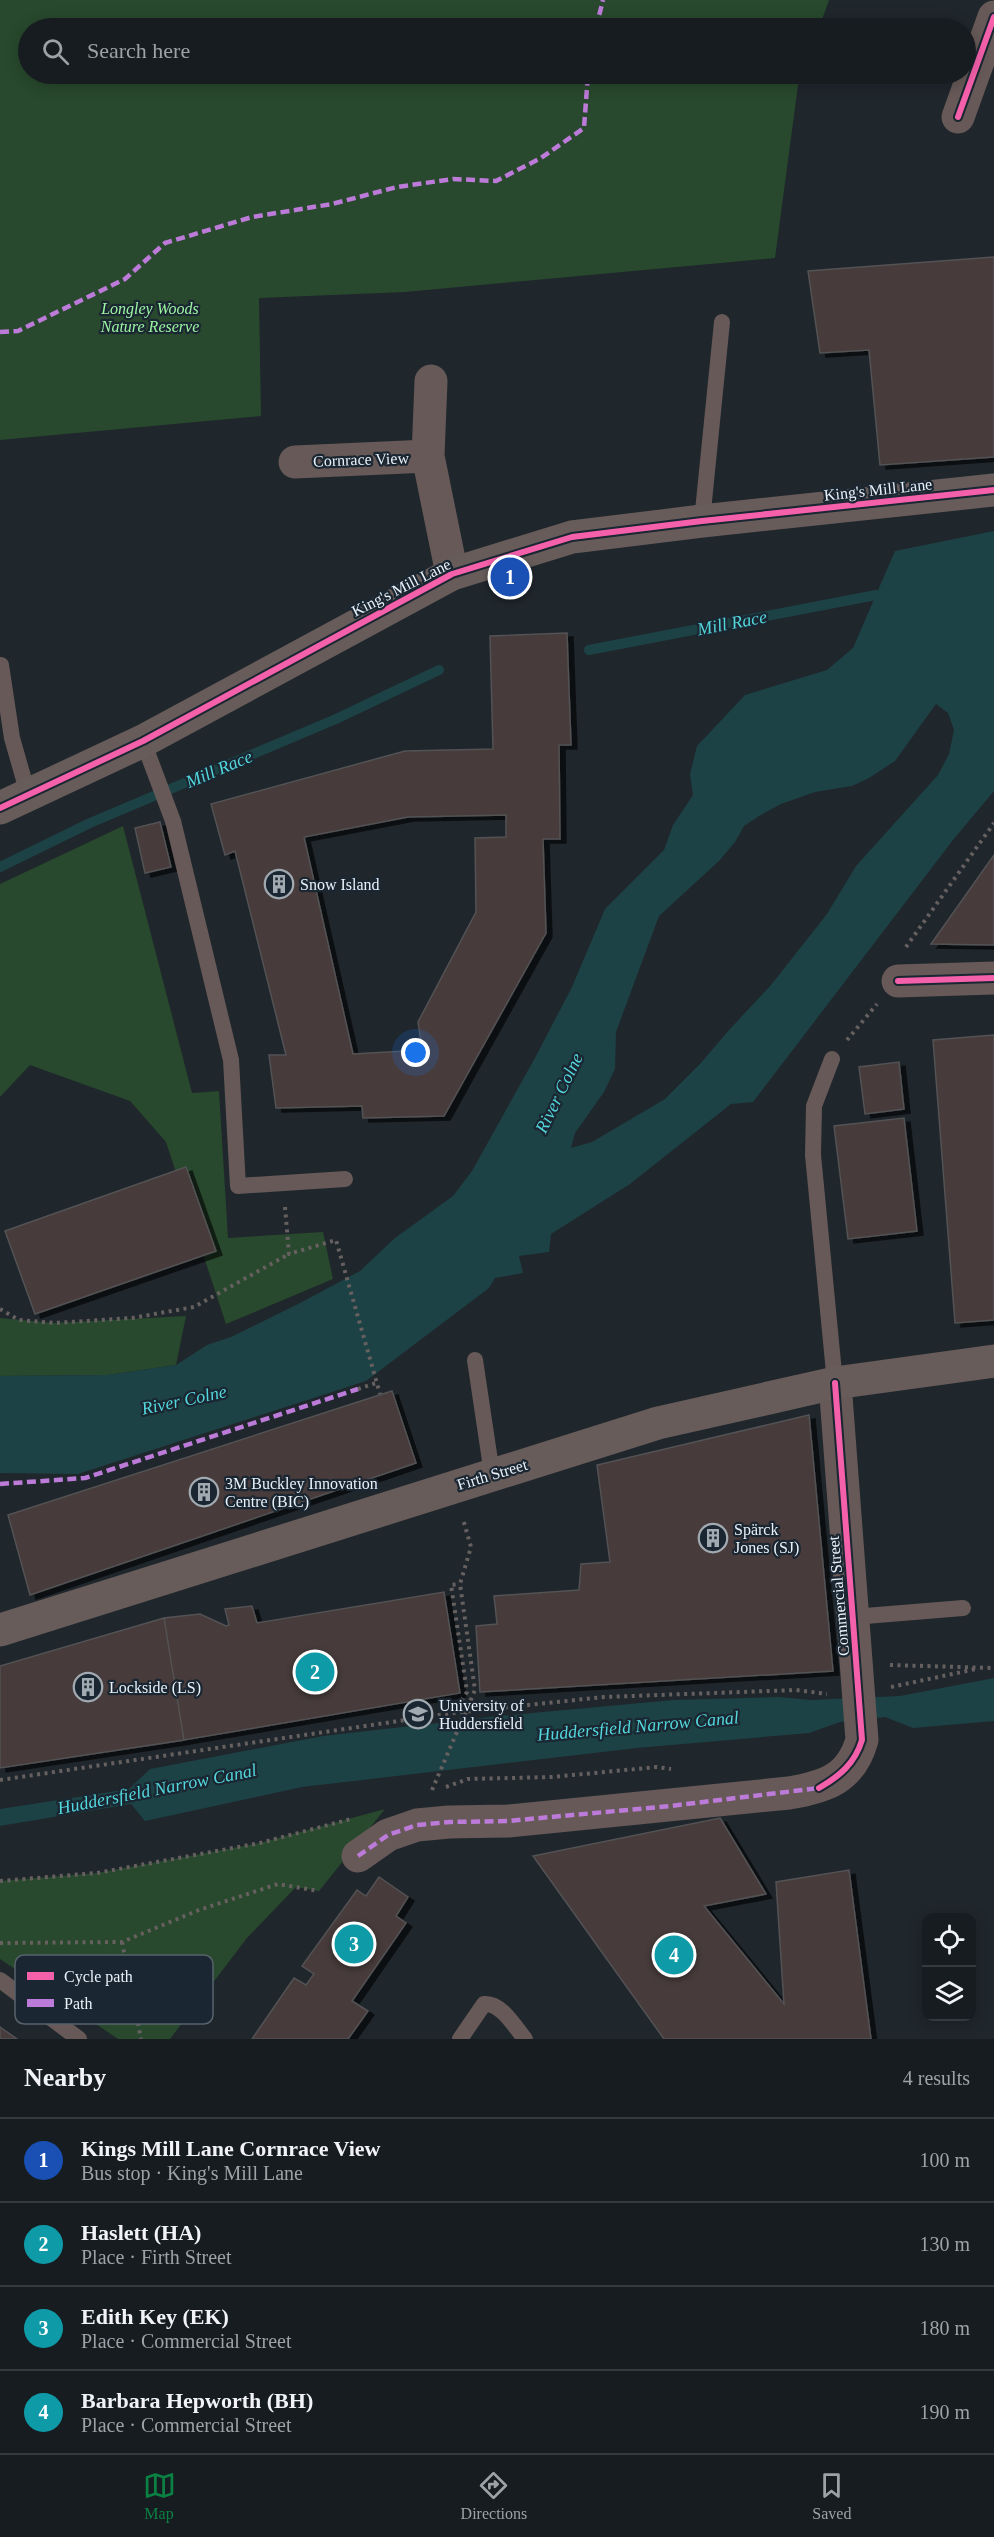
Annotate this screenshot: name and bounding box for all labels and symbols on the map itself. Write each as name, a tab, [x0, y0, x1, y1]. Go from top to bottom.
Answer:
park label: Longley Woods Nature Reserve	[100, 300, 199, 335]
street label: Cornrace View	[313, 449, 410, 470]
street label: King's Mill Lane	[823, 475, 933, 505]
pin: 1	[490, 554, 530, 600]
street label: King's Mill Lane	[349, 555, 454, 621]
water label: Mill Race	[695, 606, 769, 640]
water label: Mill Race	[182, 746, 255, 792]
building icon: Snow Island	[263, 868, 295, 900]
place label: Snow Island	[300, 876, 380, 893]
your location	[401, 1038, 430, 1067]
water label: River Colne	[531, 1050, 587, 1137]
water label: River Colne	[139, 1381, 228, 1419]
street label: Firth Street	[455, 1456, 530, 1493]
place label: 3M Buckley Innovation Centre (BIC)	[225, 1475, 378, 1511]
building icon: 3M Buckley Innovation Centre (BIC)	[188, 1476, 220, 1508]
place label: Spärck Jones (SJ)	[734, 1521, 799, 1557]
building icon: Spärck Jones (SJ)	[697, 1522, 729, 1554]
street label: Commercial Street	[825, 1535, 852, 1657]
pin: 2	[296, 1650, 334, 1694]
building icon: Lockside (LS)	[72, 1671, 104, 1703]
place label: Lockside (LS)	[109, 1679, 201, 1697]
place label: University of Huddersfield	[439, 1697, 525, 1732]
school or university icon: University of Huddersfield	[402, 1698, 434, 1730]
water label: Huddersfield Narrow Canal	[535, 1707, 740, 1745]
water label: Huddersfield Narrow Canal	[55, 1760, 258, 1818]
pin: 3	[334, 1922, 374, 1966]
pin: 4	[654, 1932, 694, 1978]
legend	[15, 1955, 213, 2024]
text: Cycle path	[64, 1968, 133, 1986]
text: Path	[64, 1995, 92, 2012]

